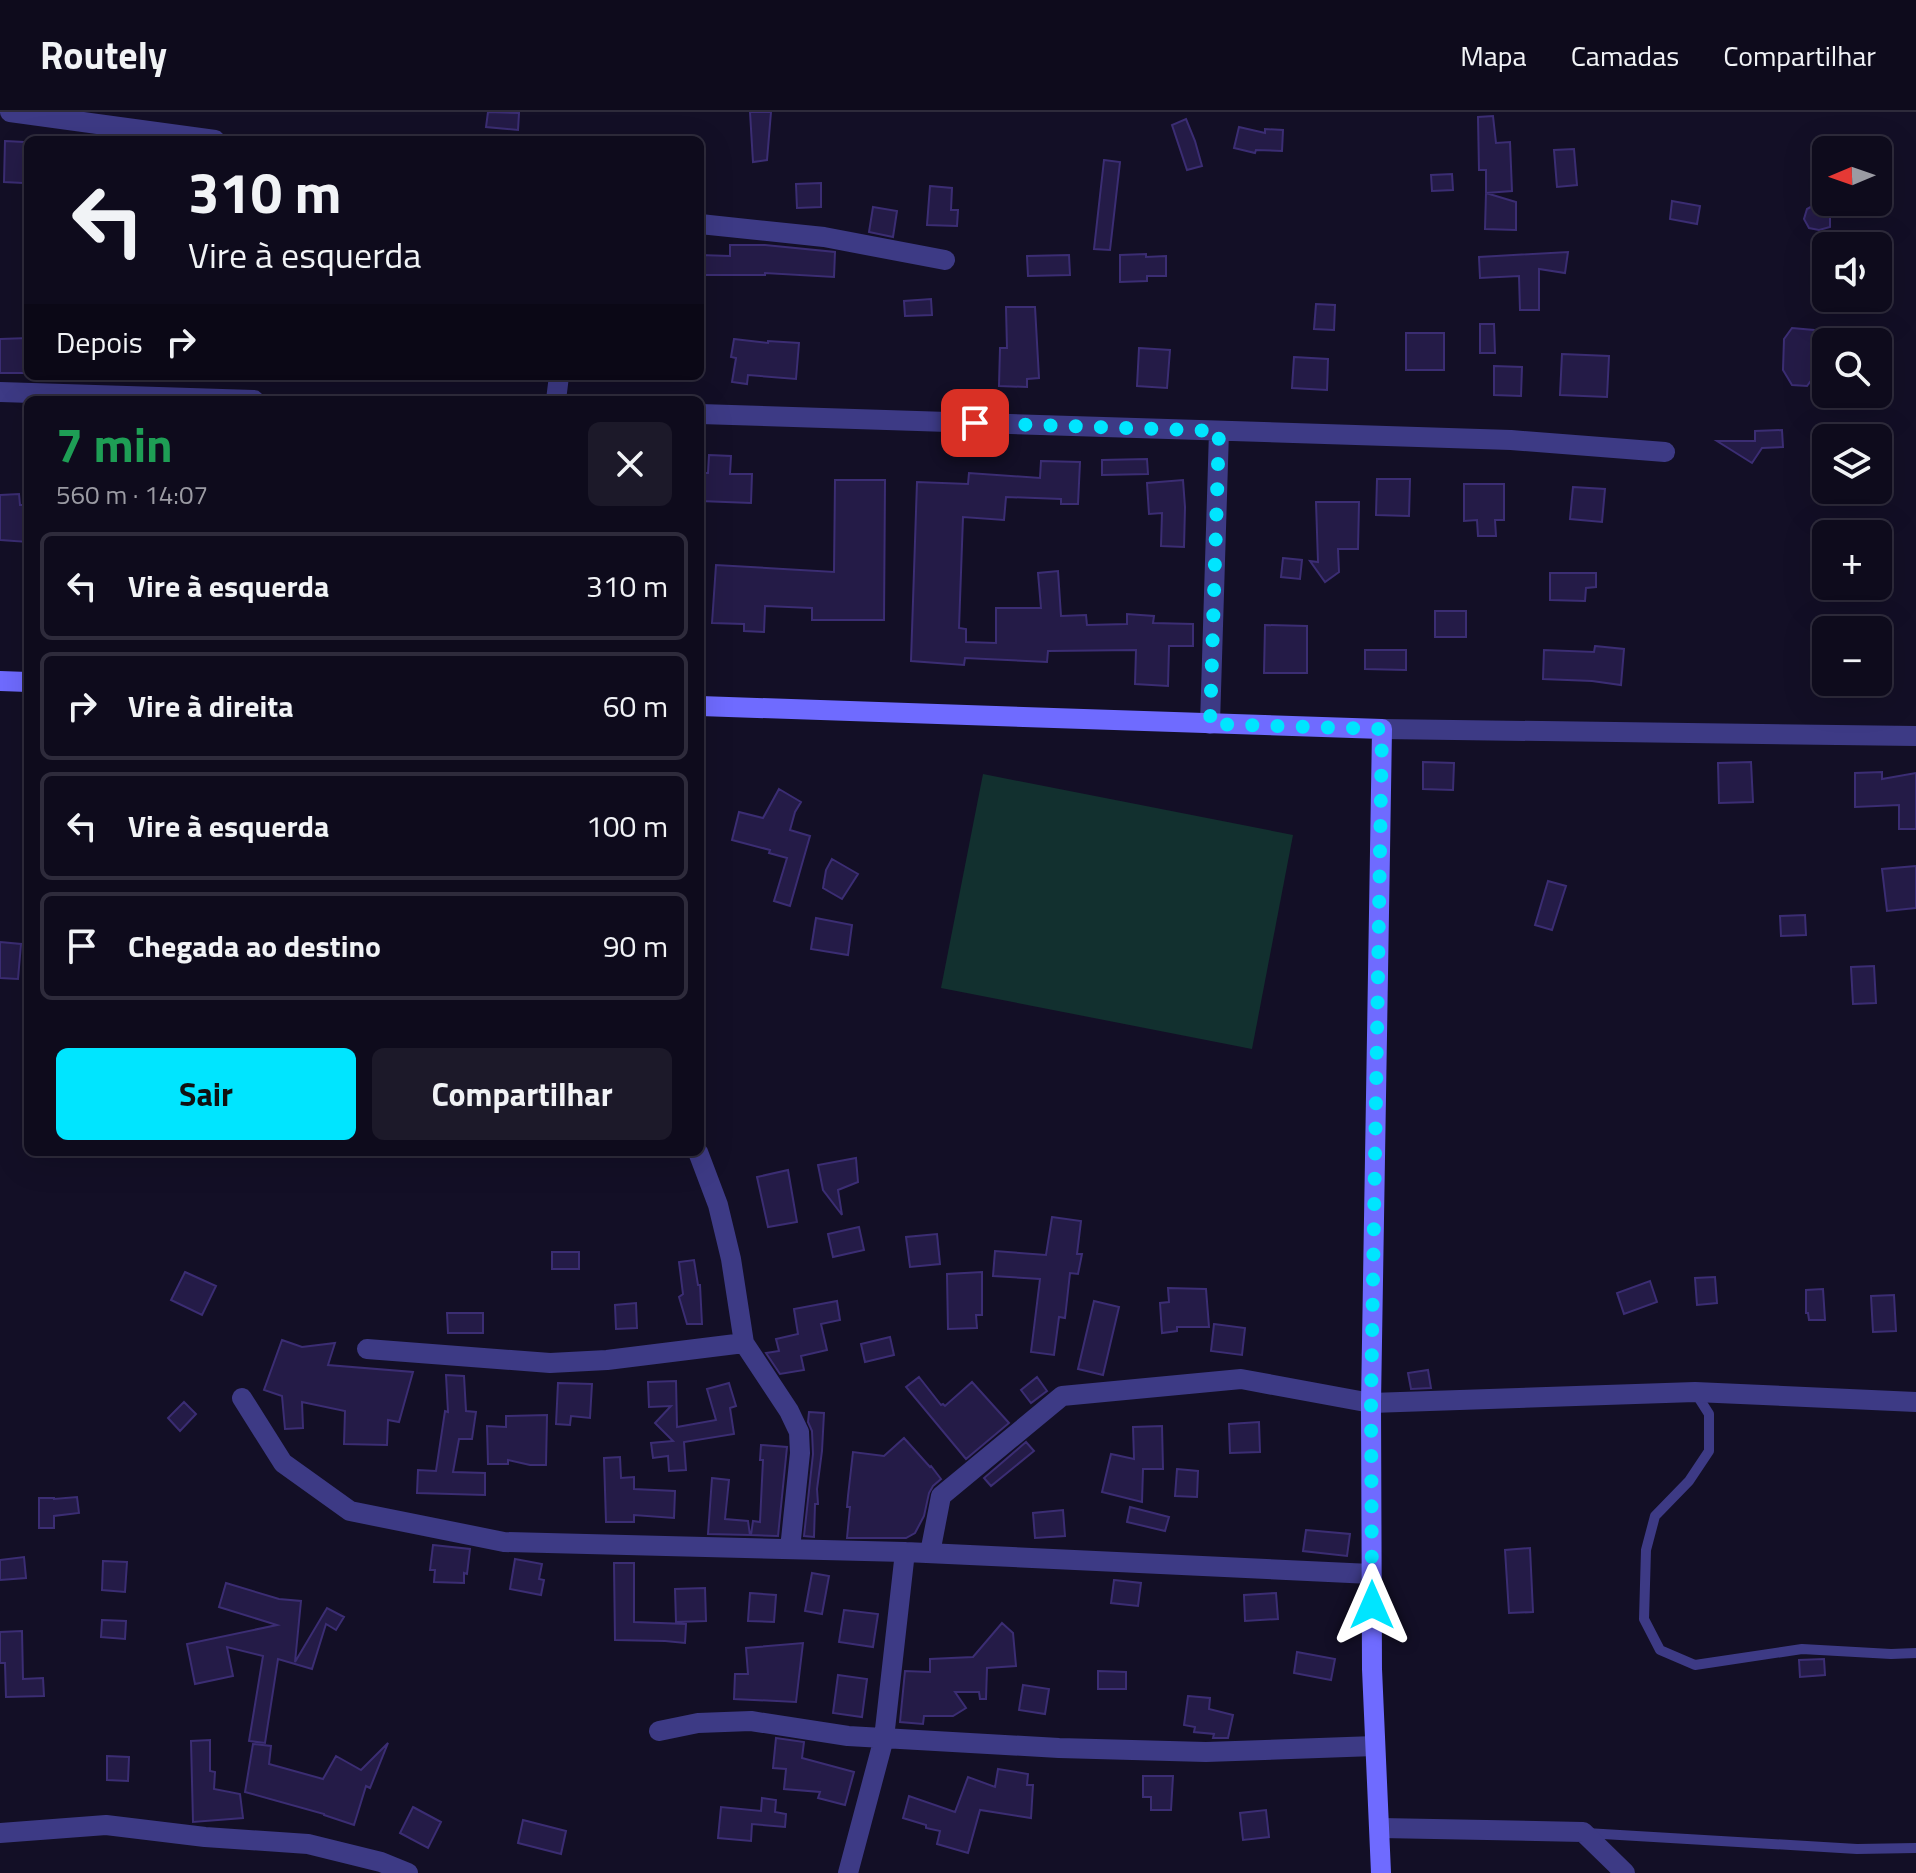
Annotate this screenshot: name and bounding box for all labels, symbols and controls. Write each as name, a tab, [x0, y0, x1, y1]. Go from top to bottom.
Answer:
text: Routely	[40, 26, 167, 84]
text: Mapa	[1460, 34, 1527, 77]
text: Camadas	[1571, 34, 1679, 77]
text: Compartilhar	[1723, 34, 1876, 77]
north arrow	[1812, 136, 1892, 216]
map controls	[1812, 136, 1892, 696]
text: 310 m	[188, 150, 341, 235]
icon: left	[56, 168, 160, 272]
text: Vire à esquerda	[188, 227, 421, 282]
button: sound	[1812, 232, 1892, 312]
text: Depois	[56, 319, 143, 365]
icon: right	[159, 320, 203, 364]
button: search	[1812, 328, 1892, 408]
pin	[941, 389, 1009, 457]
icon: arrive	[953, 401, 997, 445]
text: 7 min	[56, 408, 173, 481]
button: close	[588, 422, 672, 506]
button: layers	[1812, 424, 1892, 504]
text: 560 m · 14:07	[56, 475, 208, 514]
button: +	[1812, 520, 1892, 600]
text: Vire à esquerda	[128, 563, 329, 609]
text: 310 m	[586, 563, 668, 609]
icon: left	[60, 564, 104, 608]
button: −	[1812, 616, 1892, 696]
text: Vire à direita	[128, 683, 293, 729]
text: 60 m	[603, 683, 668, 729]
icon: right	[60, 684, 104, 728]
text: Vire à esquerda	[128, 803, 329, 849]
text: 100 m	[586, 803, 668, 849]
icon: left	[60, 804, 104, 848]
text: Chegada ao destino	[128, 923, 381, 969]
text: 90 m	[603, 923, 668, 969]
icon: arrive	[60, 924, 104, 968]
button: Sair	[56, 1048, 356, 1140]
button: Compartilhar	[372, 1048, 672, 1140]
position arrow	[1330, 1563, 1414, 1647]

